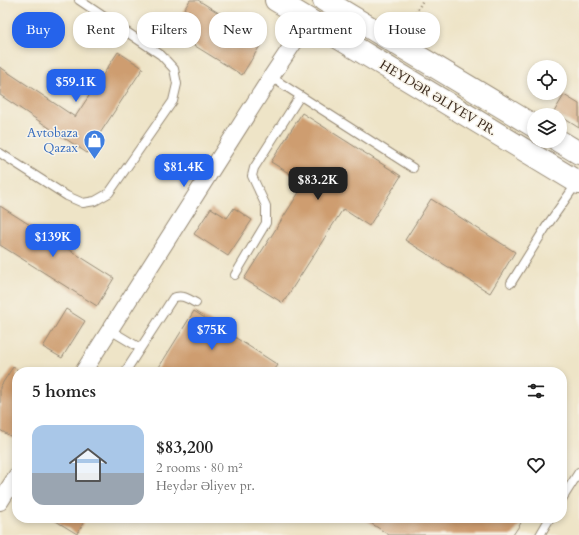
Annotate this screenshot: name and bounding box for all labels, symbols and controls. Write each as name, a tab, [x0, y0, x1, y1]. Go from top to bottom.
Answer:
chip: Buy	[12, 12, 65, 48]
chip: Rent	[73, 12, 129, 48]
chip: Filters	[137, 12, 201, 48]
chip: New	[209, 12, 267, 48]
chip: Apartment	[275, 12, 366, 48]
chip: House	[374, 12, 440, 48]
street label: HEYDƏR ƏLIYEV PR.	[376, 56, 500, 140]
map controls	[527, 60, 567, 148]
button: locate	[527, 60, 567, 100]
pin: $59.1K	[43, 69, 109, 103]
text: $59.1K	[56, 73, 96, 91]
button: layers	[527, 108, 567, 148]
place label: Avtobaza Qazax	[27, 124, 79, 157]
shop icon: Avtobaza Qazax	[81, 127, 107, 160]
pin: $81.4K	[151, 154, 217, 188]
text: $81.4K	[164, 158, 204, 176]
pin: $83.2K	[285, 167, 351, 201]
text: $83.2K	[298, 171, 338, 189]
pin: $139K	[25, 224, 81, 258]
text: $139K	[34, 228, 72, 246]
pin: $75K	[188, 317, 236, 351]
text: $75K	[197, 321, 227, 339]
text: 5 homes	[32, 380, 96, 403]
icon: filters	[525, 380, 547, 402]
text: $83,200	[156, 436, 213, 459]
icon: home	[64, 441, 112, 489]
icon: heart	[525, 454, 547, 476]
text: 2 rooms · 80 m²	[156, 459, 243, 477]
text: Heydər Əliyev pr.	[156, 477, 255, 495]

